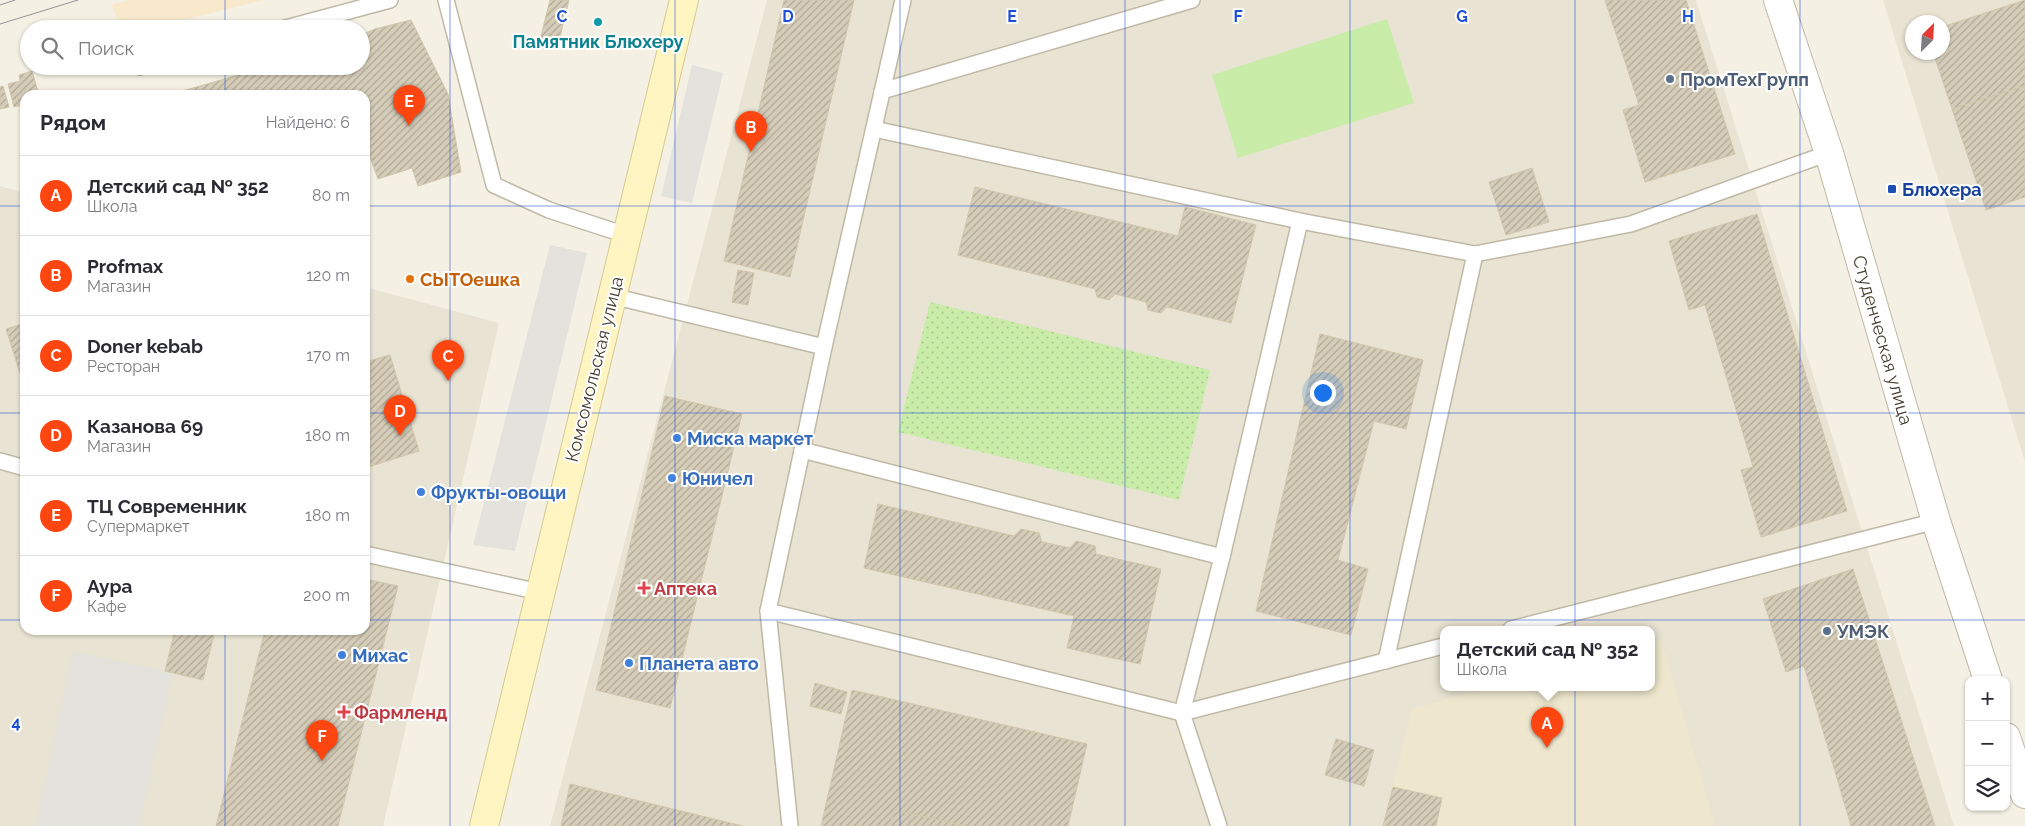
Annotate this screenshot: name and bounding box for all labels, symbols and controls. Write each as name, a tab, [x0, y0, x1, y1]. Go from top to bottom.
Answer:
text: C	[557, 7, 568, 26]
text: D	[782, 7, 794, 26]
text: E	[1007, 7, 1017, 26]
text: F	[1233, 7, 1243, 26]
text: G	[1456, 7, 1468, 26]
text: H	[1682, 7, 1694, 26]
north arrow	[1905, 15, 1950, 60]
marker: Памятник Блюхеру	[592, 16, 604, 28]
search box	[20, 20, 370, 75]
place label: Памятник Блюхеру	[513, 31, 684, 52]
icon: search	[38, 34, 66, 62]
text: Поиск	[78, 37, 134, 59]
place label: ПромТехГрупп	[1680, 69, 1809, 90]
marker: ПромТехГрупп	[1664, 73, 1676, 85]
pin: E	[393, 85, 425, 126]
text: Рядом	[40, 110, 106, 135]
pin: B	[735, 111, 767, 152]
text: Найдено: 6	[266, 113, 350, 132]
text: Детский сад № 352	[87, 175, 269, 197]
place label: Блюхера	[1902, 179, 1982, 200]
marker: Блюхера	[1886, 183, 1898, 195]
text: A	[51, 186, 61, 205]
text: 80 m	[312, 186, 350, 205]
text: Школа	[87, 197, 137, 216]
street label: Студенческая улица	[1849, 253, 1917, 427]
text: Profmax	[87, 255, 163, 277]
text: B	[51, 266, 61, 285]
text: 120 m	[306, 266, 350, 285]
place label: СЫТОешка	[420, 269, 520, 290]
marker: СЫТОешка	[404, 273, 416, 285]
street label: Комсомольская улица	[561, 274, 627, 464]
text: Магазин	[87, 277, 151, 296]
text: Doner kebab	[87, 335, 203, 357]
pin: C	[432, 340, 464, 381]
text: C	[51, 346, 61, 365]
text: 170 m	[306, 346, 350, 365]
text: Ресторан	[87, 357, 160, 376]
your location	[1310, 380, 1336, 406]
pin: D	[384, 395, 416, 436]
text: Казанова 69	[87, 415, 203, 437]
text: D	[50, 426, 62, 445]
text: 180 m	[305, 426, 350, 445]
place label: Миска маркет	[687, 428, 813, 449]
marker: Миска маркет	[671, 432, 683, 444]
text: Магазин	[87, 437, 151, 456]
place label: Юничел	[682, 468, 753, 489]
marker: Юничел	[666, 472, 678, 484]
place label: Фрукты-овощи	[431, 482, 566, 503]
marker: Фрукты-овощи	[415, 486, 427, 498]
text: ТЦ Современник	[87, 495, 247, 517]
text: E	[51, 506, 61, 525]
text: 180 m	[305, 506, 350, 525]
text: Супермаркет	[87, 517, 190, 536]
text: Аура	[87, 575, 133, 597]
place label: Аптека	[654, 578, 717, 599]
marker: Аптека	[638, 582, 650, 594]
text: F	[51, 586, 61, 605]
text: 200 m	[303, 586, 350, 605]
text: Кафе	[87, 597, 126, 616]
place label: УМЭК	[1836, 621, 1890, 642]
marker: УМЭК	[1821, 625, 1833, 637]
popup	[1440, 626, 1655, 691]
text: Детский сад № 352	[1457, 638, 1638, 660]
place label: Михас	[352, 645, 409, 666]
marker: Михас	[336, 649, 348, 661]
place label: Планета авто	[639, 653, 759, 674]
marker: Планета авто	[623, 657, 635, 669]
text: Школа	[1457, 660, 1507, 679]
map controls	[1965, 676, 2010, 811]
button: +	[1965, 676, 2010, 721]
place label: Фармленд	[354, 702, 447, 723]
marker: Фармленд	[338, 706, 350, 718]
pin: A	[1531, 707, 1563, 748]
text: 4	[11, 713, 21, 732]
pin: F	[306, 720, 338, 761]
button: −	[1965, 721, 2010, 766]
button: layers	[1965, 766, 2010, 811]

